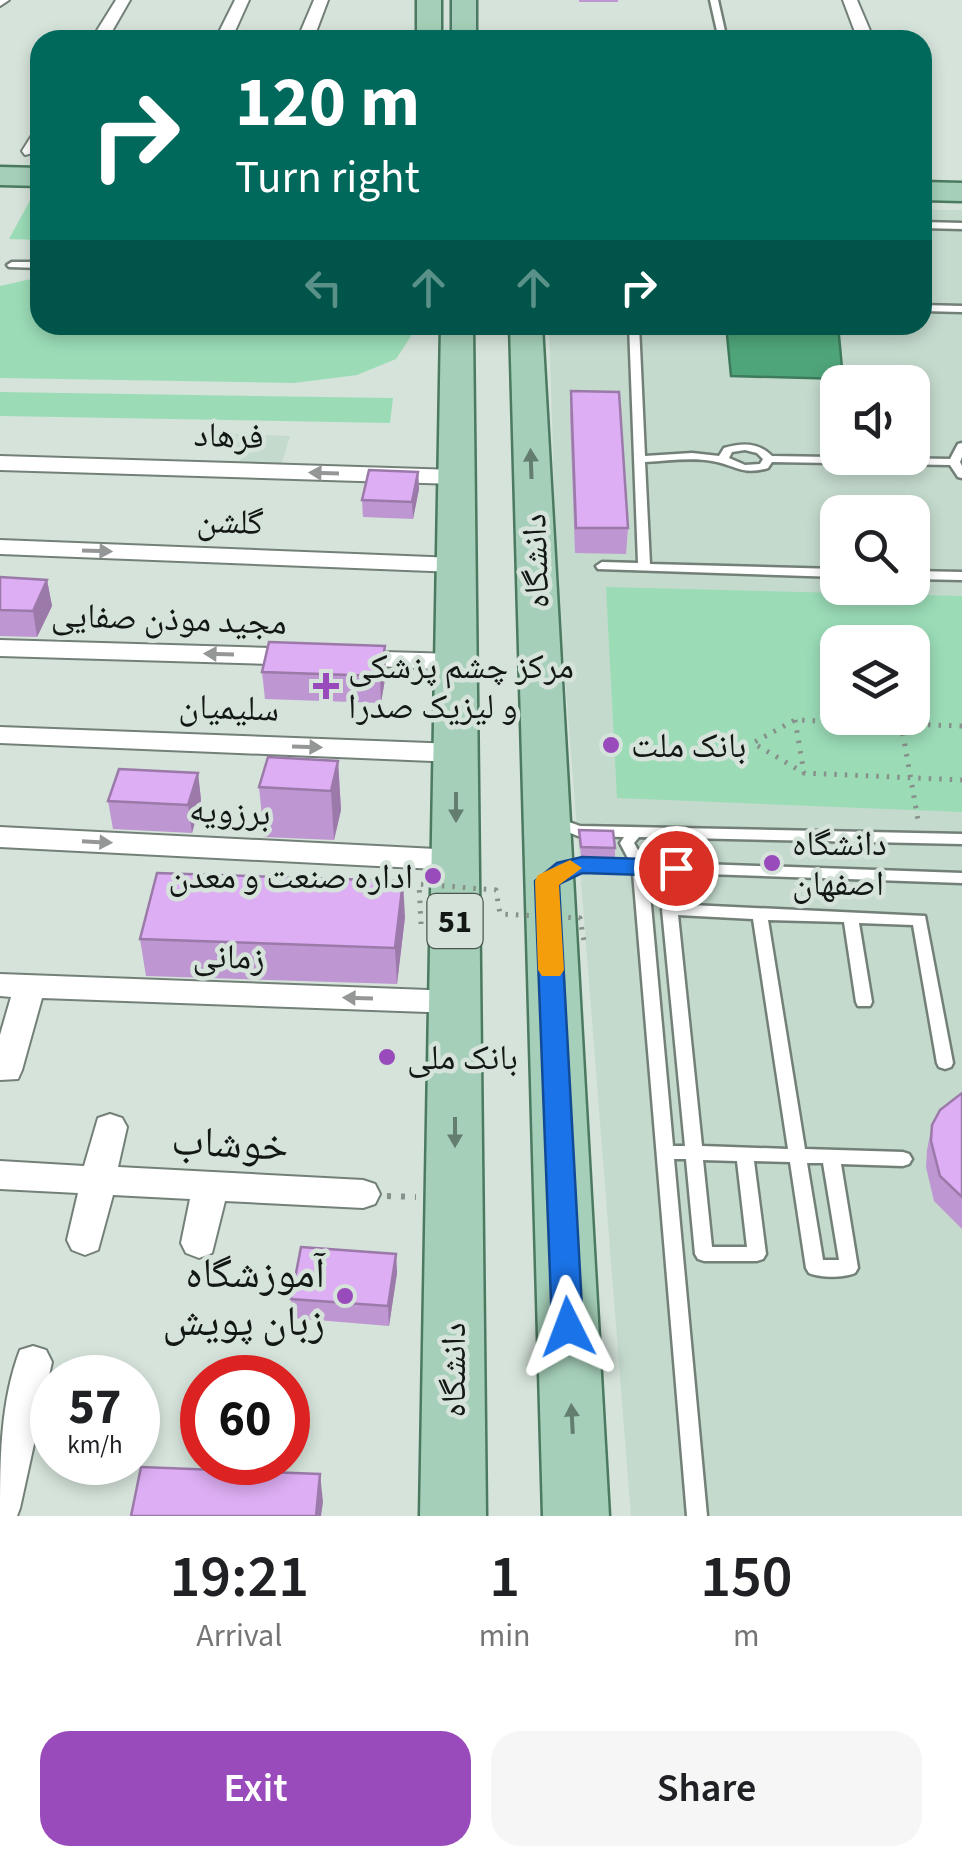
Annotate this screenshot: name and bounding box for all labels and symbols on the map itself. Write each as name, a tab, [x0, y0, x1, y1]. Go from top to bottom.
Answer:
street label: فرهاد	[193, 410, 265, 462]
one-way arrow	[523, 448, 539, 480]
one-way arrow	[307, 465, 339, 481]
street label: گلشن	[196, 496, 264, 548]
street label: دانشگاه	[509, 513, 563, 609]
one-way arrow	[82, 543, 114, 559]
street label: مجید موذن صفایی	[50, 590, 288, 648]
place label: مرکز چشم پزشکی و لیزیک صدرا	[348, 642, 574, 732]
one-way arrow	[202, 646, 234, 662]
marker: مرکز چشم پزشکی و لیزیک صدرا	[313, 673, 339, 699]
street label: سلیمیان	[178, 681, 280, 735]
place label: بانک ملت	[631, 721, 746, 771]
marker: بانک ملت	[600, 734, 622, 756]
one-way arrow	[292, 740, 324, 756]
street label: برزویه	[188, 785, 272, 839]
one-way arrow	[448, 792, 464, 824]
place label: دانشگاه اصفهان	[792, 819, 887, 909]
pin	[634, 826, 719, 911]
one-way arrow	[82, 834, 114, 850]
place label: اداره صنعت و معدن	[168, 852, 413, 902]
marker: دانشگاه اصفهان	[761, 852, 783, 874]
marker: اداره صنعت و معدن	[422, 865, 444, 887]
road number: 51	[428, 894, 482, 948]
street label: زمانی	[192, 931, 266, 983]
one-way arrow	[341, 990, 373, 1006]
place label: بانک ملی	[407, 1033, 518, 1083]
marker: بانک ملی	[376, 1046, 398, 1068]
street label: خوشاب	[170, 1111, 290, 1177]
one-way arrow	[447, 1117, 463, 1149]
place label: آموزشگاه زبان پویش	[162, 1244, 326, 1352]
position arrow	[516, 1275, 620, 1379]
marker: آموزشگاه زبان پویش	[334, 1285, 356, 1307]
street label: دانشگاه	[429, 1323, 479, 1417]
speed limit sign: 60	[180, 1355, 310, 1485]
one-way arrow	[564, 1402, 580, 1434]

